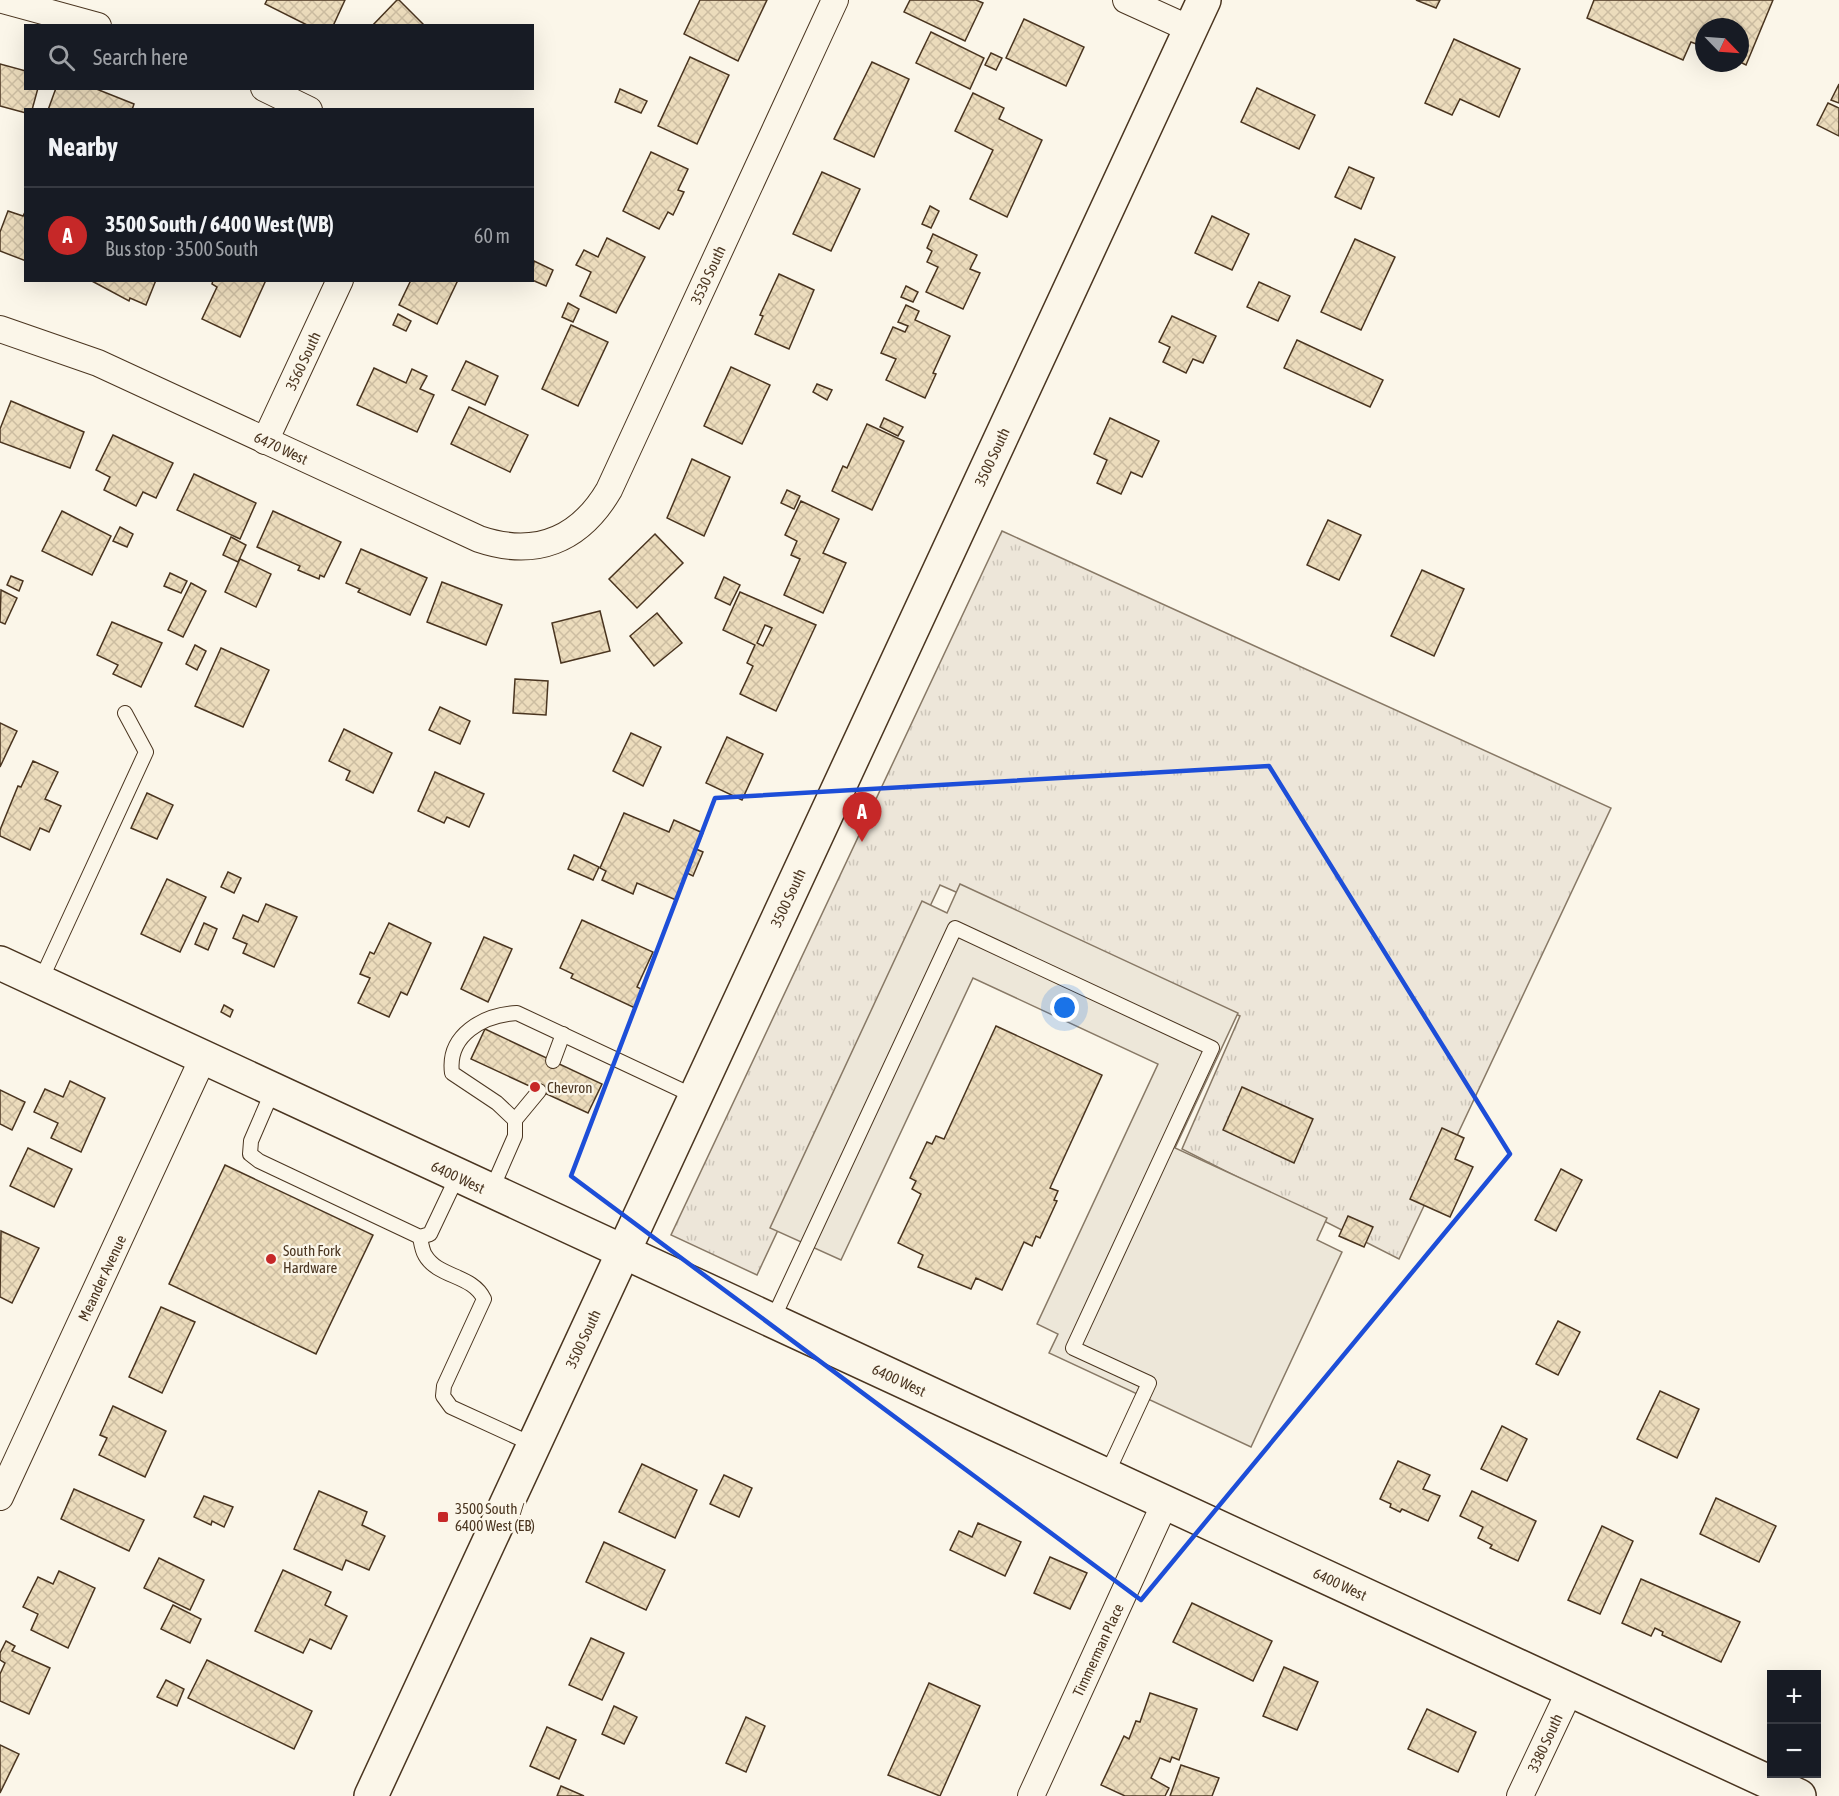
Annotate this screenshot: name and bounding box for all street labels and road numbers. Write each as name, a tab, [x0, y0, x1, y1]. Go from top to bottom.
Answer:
street label: 3530 South	[687, 243, 729, 307]
street label: 3560 South	[282, 329, 324, 393]
street label: 3500 South	[971, 425, 1013, 489]
street label: 6470 West	[252, 428, 310, 468]
street label: 3500 South	[767, 866, 809, 930]
street label: 6400 West	[429, 1157, 487, 1197]
street label: Meander Avenue	[75, 1232, 129, 1324]
street label: 3500 South	[562, 1307, 604, 1371]
street label: 6400 West	[870, 1360, 928, 1400]
street label: 6400 West	[1311, 1564, 1369, 1604]
street label: Timmerman Place	[1069, 1601, 1127, 1699]
street label: 3380 South	[1524, 1711, 1566, 1775]

